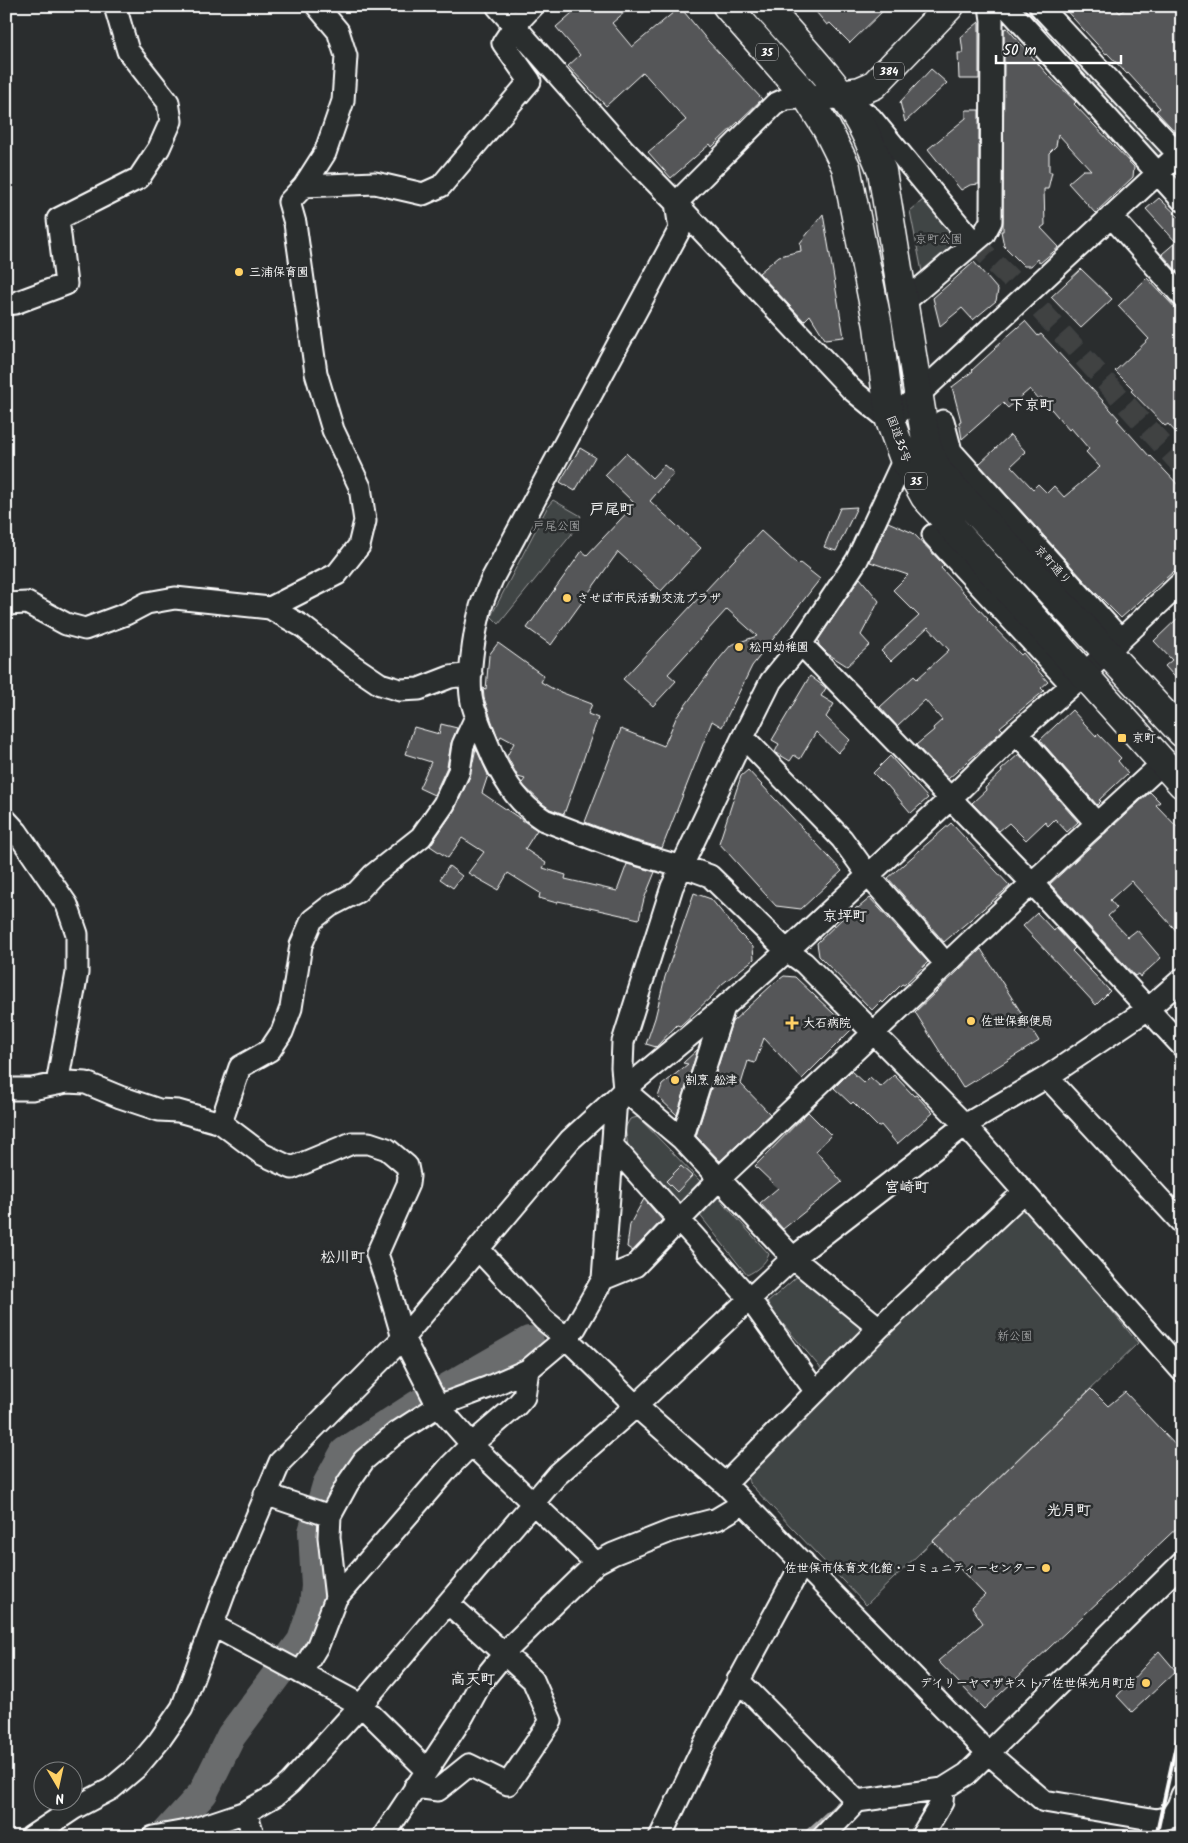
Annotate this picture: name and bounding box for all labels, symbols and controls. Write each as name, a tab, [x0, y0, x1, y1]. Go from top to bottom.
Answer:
scale bar	[996, 32, 1120, 64]
text: 50 m	[1003, 39, 1037, 63]
road number: 35	[756, 44, 778, 61]
road number: 384	[874, 62, 904, 80]
park label: 京町公園	[915, 230, 963, 249]
place label: 三浦保育園	[249, 263, 309, 282]
marker: 三浦保育園	[233, 266, 245, 278]
district label: 下京町	[1009, 394, 1055, 418]
street label: 国道35号	[881, 413, 916, 466]
road number: 35	[905, 472, 927, 490]
district label: 戸尾町	[589, 498, 635, 522]
park label: 戸尾公園	[533, 517, 581, 536]
street label: 京町通り	[1030, 541, 1076, 590]
place label: させぼ市民活動交流プラザ	[577, 589, 721, 608]
marker: させぼ市民活動交流プラザ	[561, 592, 573, 604]
place label: 松円幼稚園	[749, 638, 809, 657]
marker: 松円幼稚園	[733, 641, 745, 653]
place label: 京町	[1132, 729, 1156, 748]
marker: 京町	[1116, 732, 1128, 744]
district label: 京坪町	[822, 905, 868, 929]
place label: 佐世保郵便局	[981, 1012, 1053, 1031]
place label: 大石病院	[803, 1014, 851, 1033]
marker: 佐世保郵便局	[965, 1015, 977, 1027]
marker: 大石病院	[785, 1016, 799, 1030]
place label: 割烹 舩津	[685, 1071, 738, 1090]
marker: 割烹 舩津	[669, 1074, 681, 1086]
district label: 宮崎町	[884, 1176, 930, 1200]
district label: 松川町	[320, 1246, 366, 1270]
park label: 新公園	[997, 1327, 1033, 1346]
district label: 光月町	[1046, 1499, 1092, 1523]
place label: 佐世保市体育文化館・コミュニティーセンター	[785, 1559, 1036, 1578]
marker: 佐世保市体育文化館・コミュニティーセンター	[1040, 1562, 1052, 1574]
district label: 高天町	[450, 1668, 496, 1692]
place label: デイリーヤマザキストア佐世保光月町店	[920, 1674, 1136, 1693]
marker: デイリーヤマザキストア佐世保光月町店	[1140, 1677, 1152, 1689]
north arrow	[32, 1760, 82, 1810]
text: N	[54, 1786, 66, 1809]

